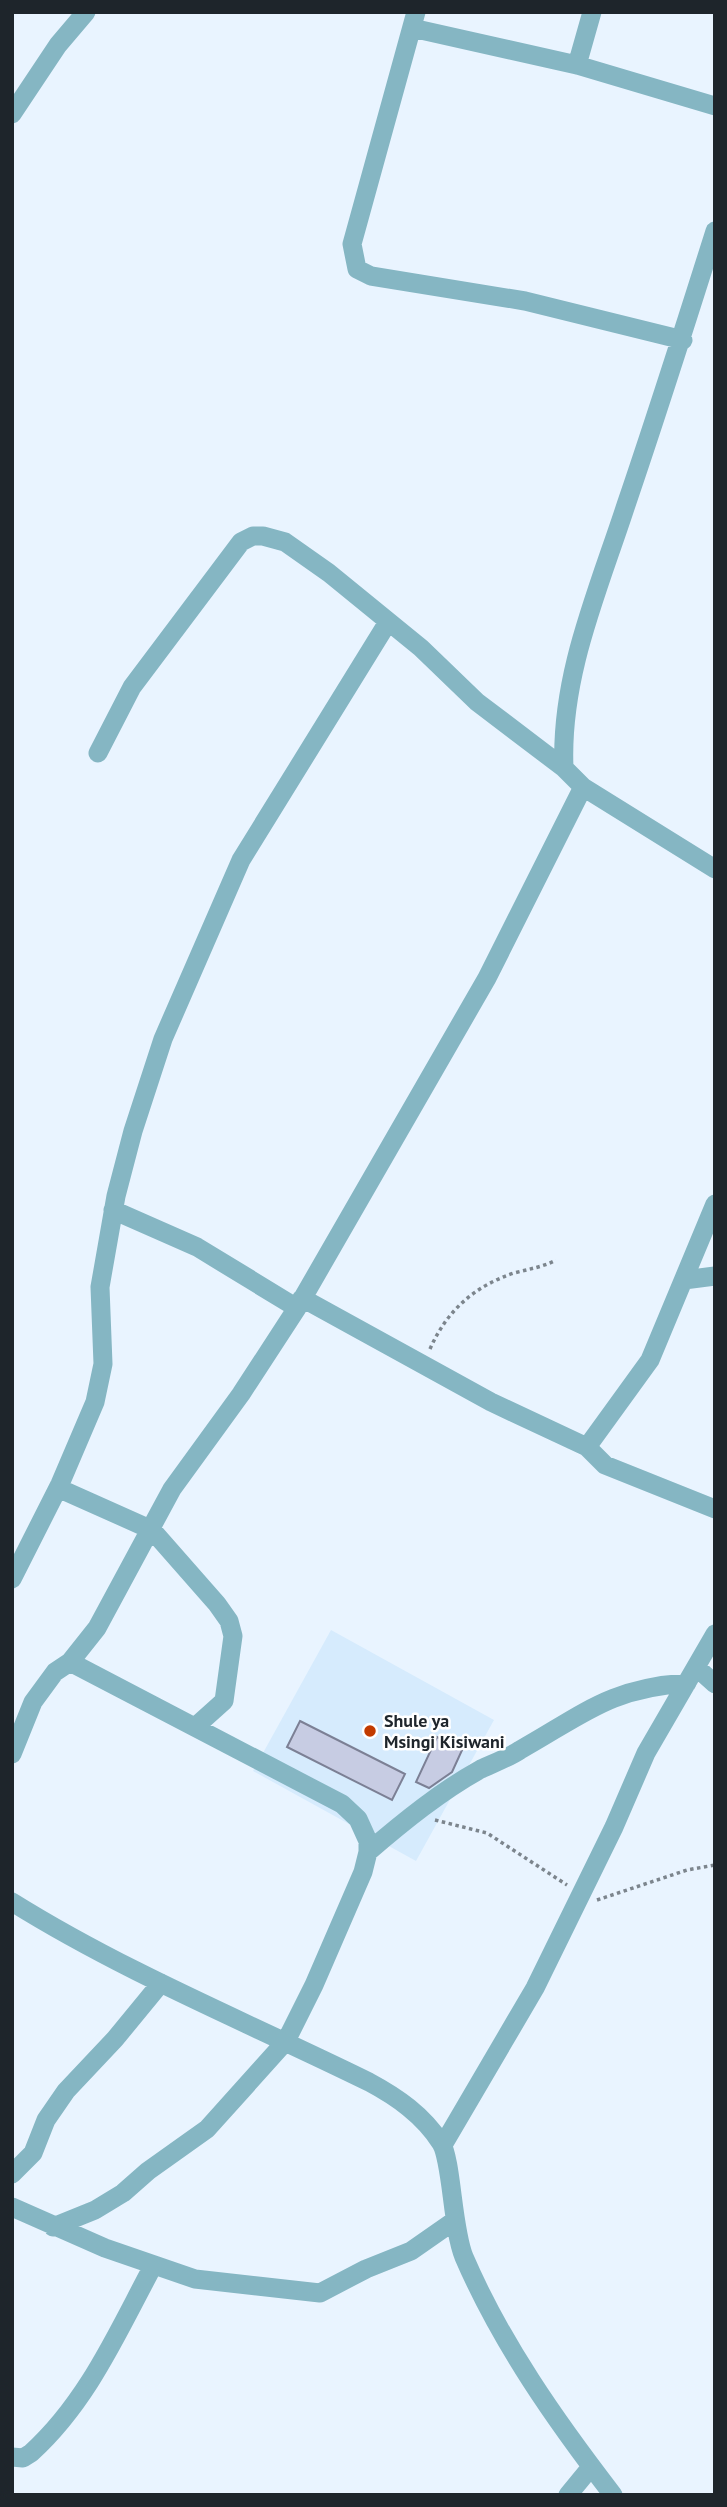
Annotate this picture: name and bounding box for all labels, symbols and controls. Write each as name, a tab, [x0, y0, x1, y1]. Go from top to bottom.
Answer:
place label: Shule ya Msingi Kisiwani	[384, 1709, 505, 1753]
marker: Shule ya Msingi Kisiwani	[362, 1723, 378, 1739]

